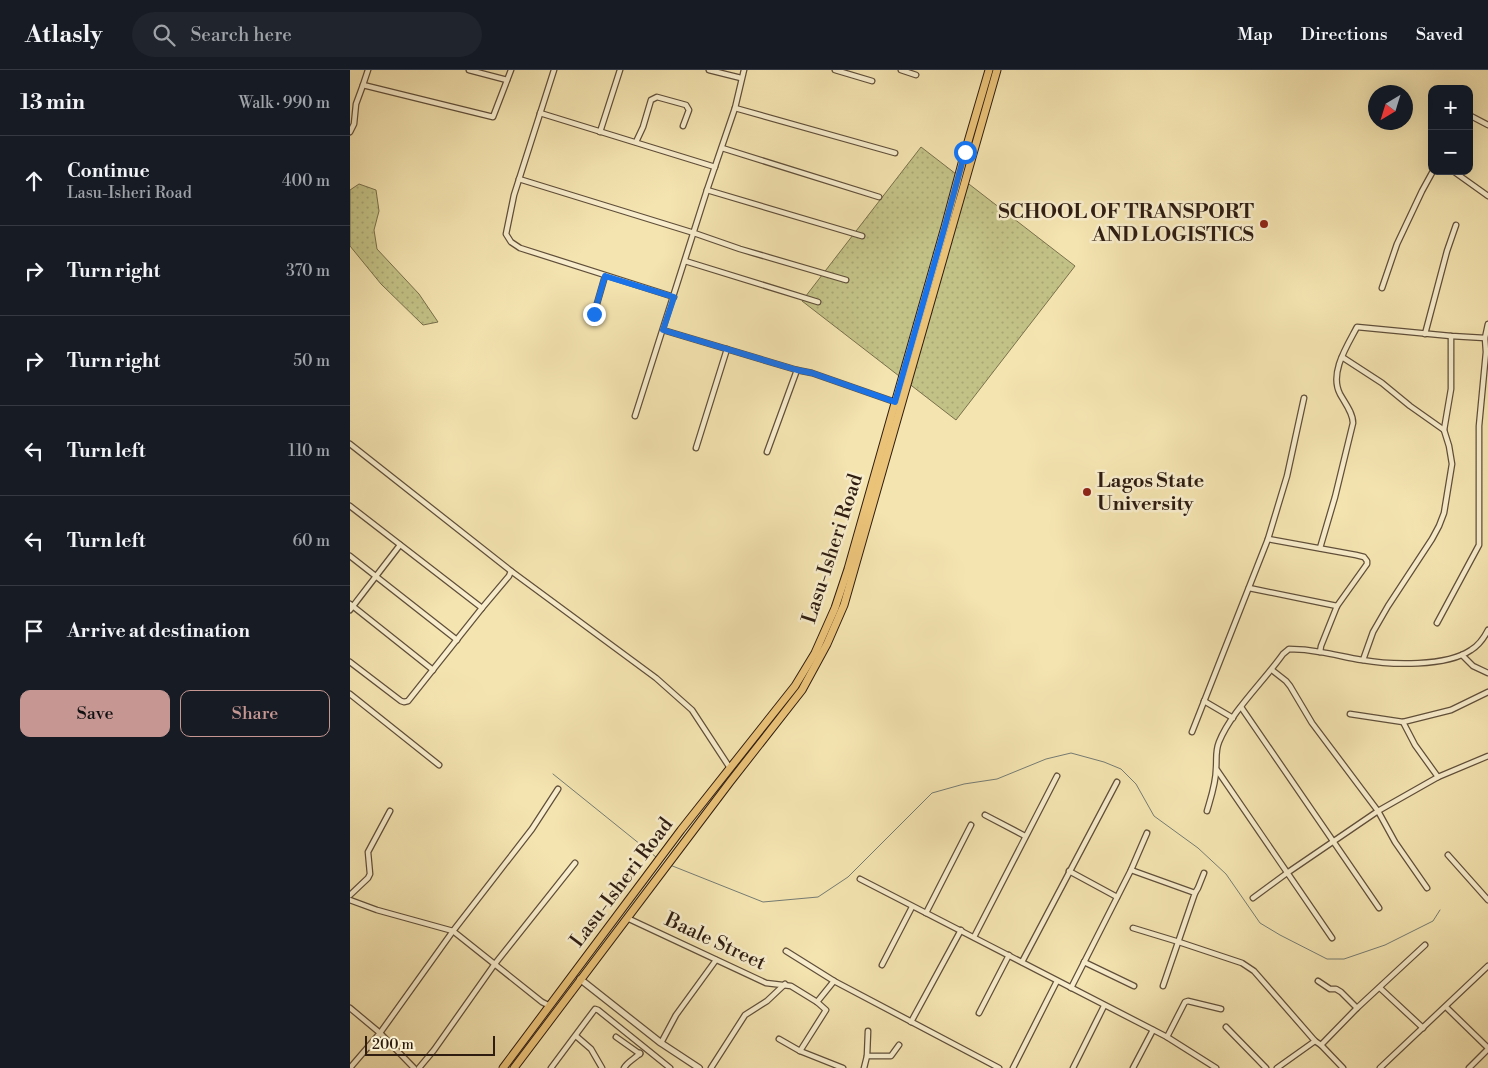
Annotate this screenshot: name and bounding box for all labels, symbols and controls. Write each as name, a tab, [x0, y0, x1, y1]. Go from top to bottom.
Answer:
search box	[132, 12, 482, 57]
text: Atlasly	[25, 20, 102, 50]
icon: search	[150, 21, 178, 49]
text: Search here	[190, 23, 292, 47]
text: Map	[1237, 23, 1273, 46]
text: Directions	[1301, 23, 1388, 46]
text: Saved	[1416, 23, 1463, 46]
north arrow	[1368, 85, 1413, 130]
map controls	[1428, 85, 1473, 175]
button: +	[1428, 85, 1473, 130]
text: 13 min	[20, 90, 85, 116]
text: Walk · 990 m	[239, 93, 330, 113]
button: −	[1428, 130, 1473, 175]
route start	[954, 141, 977, 164]
text: Continue	[67, 159, 150, 183]
icon: ahead	[20, 167, 48, 195]
text: 400 m	[282, 171, 330, 191]
text: Lasu-Isheri Road	[67, 183, 192, 203]
place label: SCHOOL OF TRANSPORT AND LOGISTICS	[998, 200, 1255, 248]
marker: SCHOOL OF TRANSPORT AND LOGISTICS	[1258, 218, 1270, 230]
icon: right	[20, 257, 48, 285]
text: Turn right	[67, 259, 160, 283]
text: 370 m	[286, 261, 330, 281]
route end	[583, 303, 606, 326]
icon: right	[20, 347, 48, 375]
text: Turn right	[67, 349, 160, 373]
text: 50 m	[293, 351, 330, 371]
icon: left	[20, 437, 48, 465]
text: Turn left	[67, 439, 146, 463]
text: 110 m	[288, 441, 330, 461]
place label: Lagos State University	[1097, 469, 1204, 517]
street label: Lasu-Isheri Road	[797, 470, 869, 627]
marker: Lagos State University	[1081, 486, 1093, 498]
icon: left	[20, 527, 48, 555]
text: Turn left	[67, 529, 146, 553]
text: 60 m	[292, 531, 330, 551]
icon: arrive	[20, 617, 48, 645]
text: Arrive at destination	[67, 619, 250, 643]
button: Save	[20, 690, 170, 737]
button: Share	[180, 690, 330, 737]
street label: Lasu-Isheri Road	[565, 813, 679, 953]
street label: Baale Street	[660, 907, 770, 976]
scale bar	[365, 1033, 495, 1056]
text: 200 m	[372, 1036, 414, 1054]

